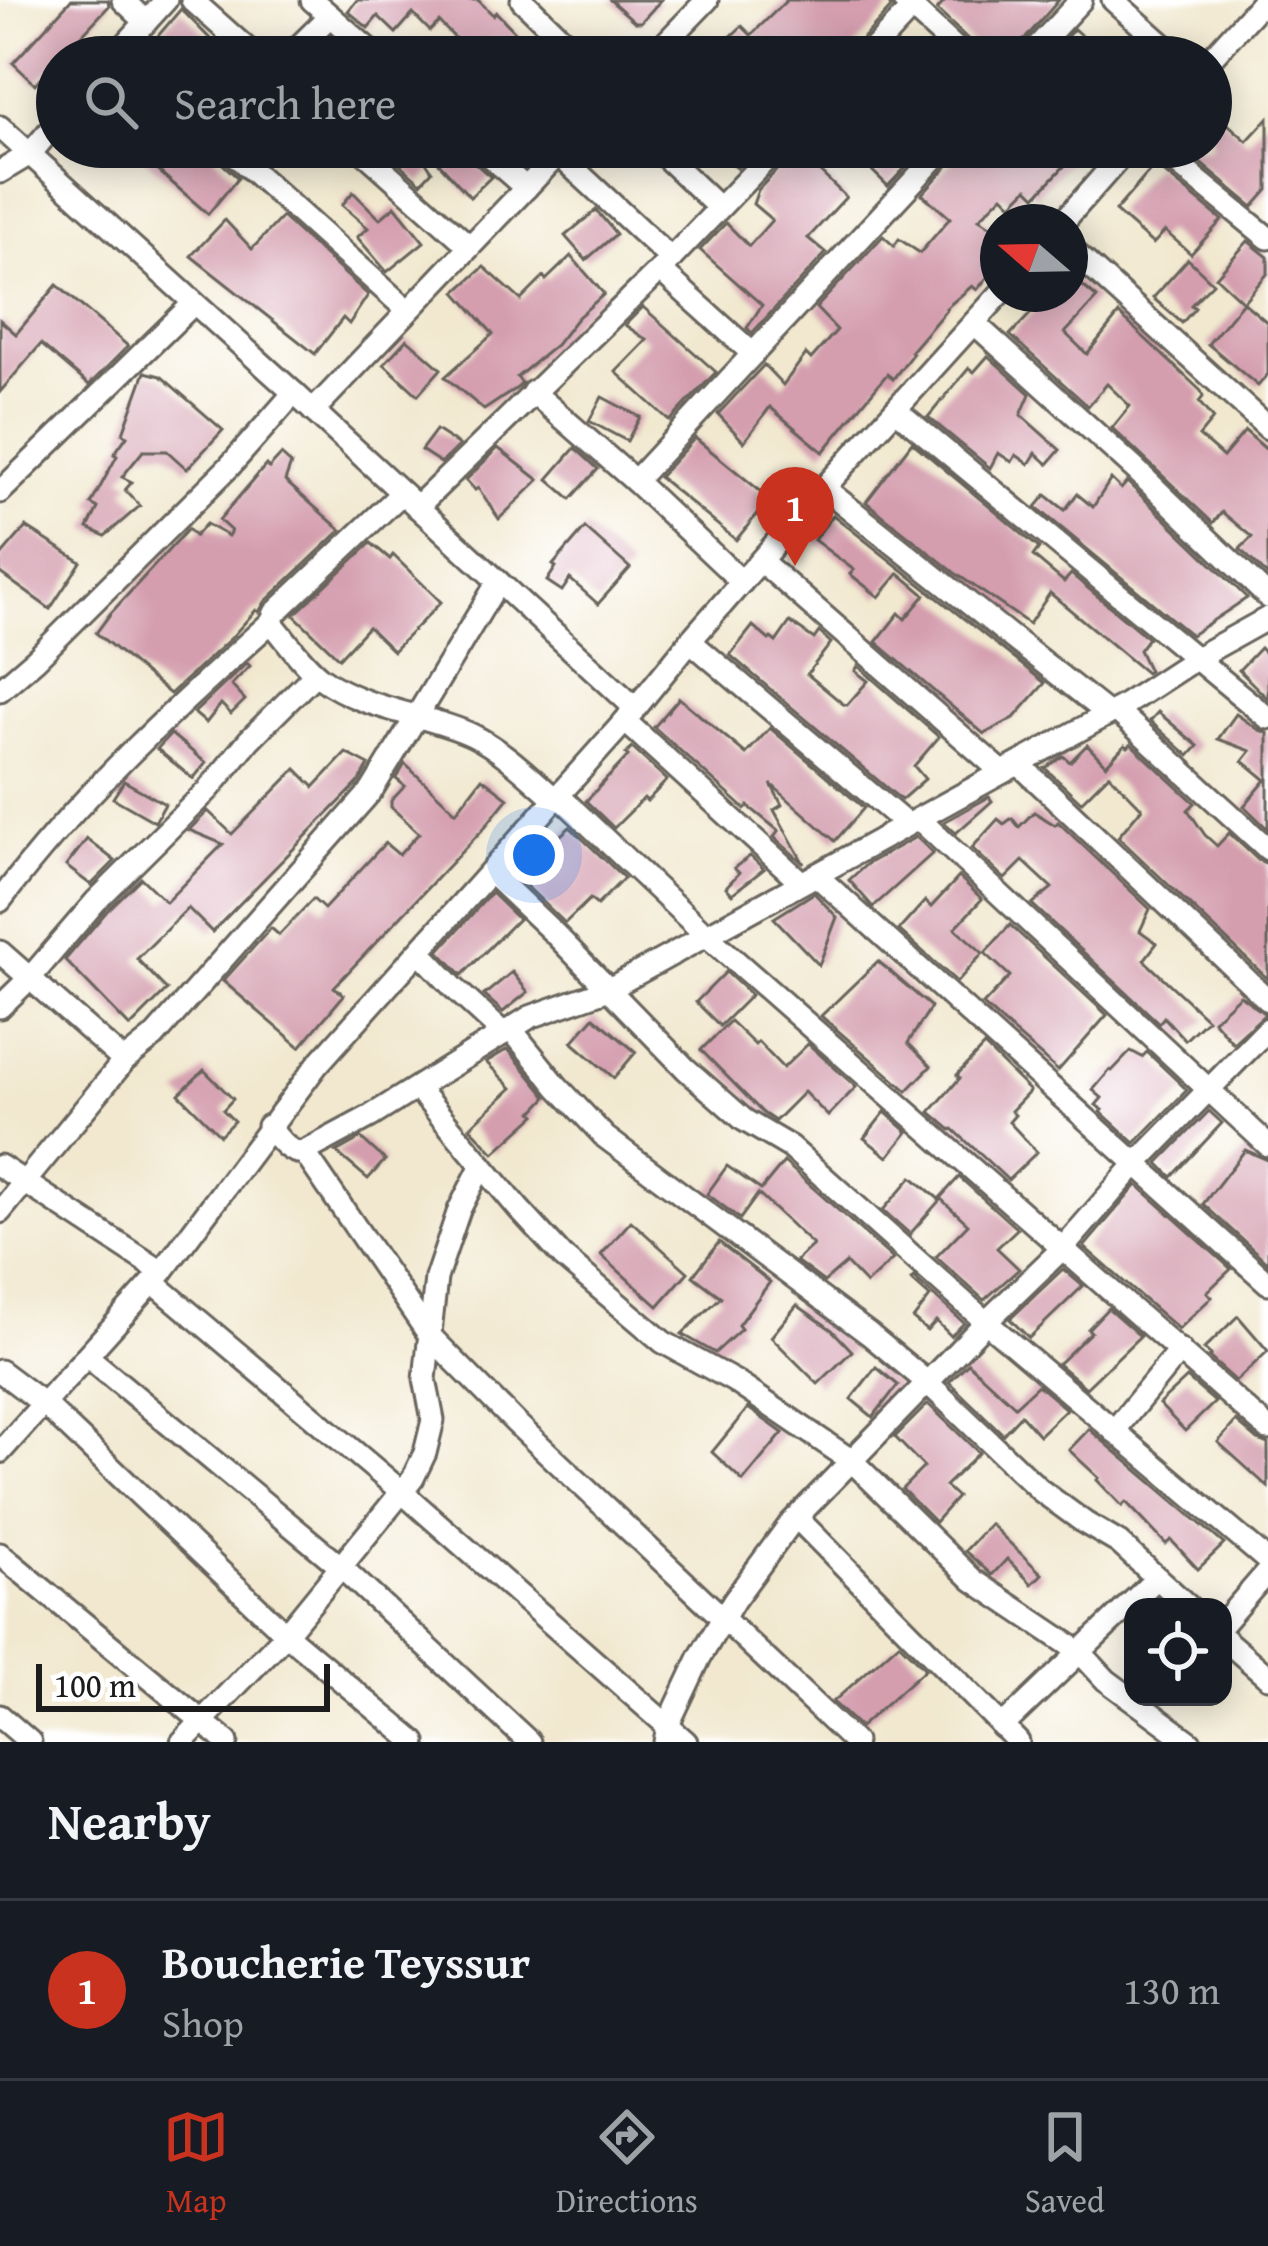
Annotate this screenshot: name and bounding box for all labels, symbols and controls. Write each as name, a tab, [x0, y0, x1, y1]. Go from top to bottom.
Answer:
search box	[36, 36, 1232, 168]
icon: search	[78, 69, 144, 135]
text: Search here	[174, 70, 396, 135]
north arrow	[980, 204, 1088, 312]
pin: 1	[756, 467, 834, 566]
your location	[504, 825, 564, 885]
map controls	[1124, 1598, 1232, 1706]
button: locate	[1124, 1598, 1232, 1706]
scale bar	[36, 1658, 330, 1711]
text: 100 m	[54, 1661, 136, 1709]
text: Nearby	[48, 1783, 211, 1858]
text: Boucherie Teyssur	[162, 1929, 530, 1994]
text: 1	[77, 1961, 97, 2018]
text: 130 m	[1123, 1961, 1220, 2018]
text: Shop	[162, 1994, 244, 2051]
tab: Map	[163, 2104, 229, 2224]
tab: Directions	[556, 2104, 698, 2224]
tab: Saved	[1025, 2104, 1105, 2224]

